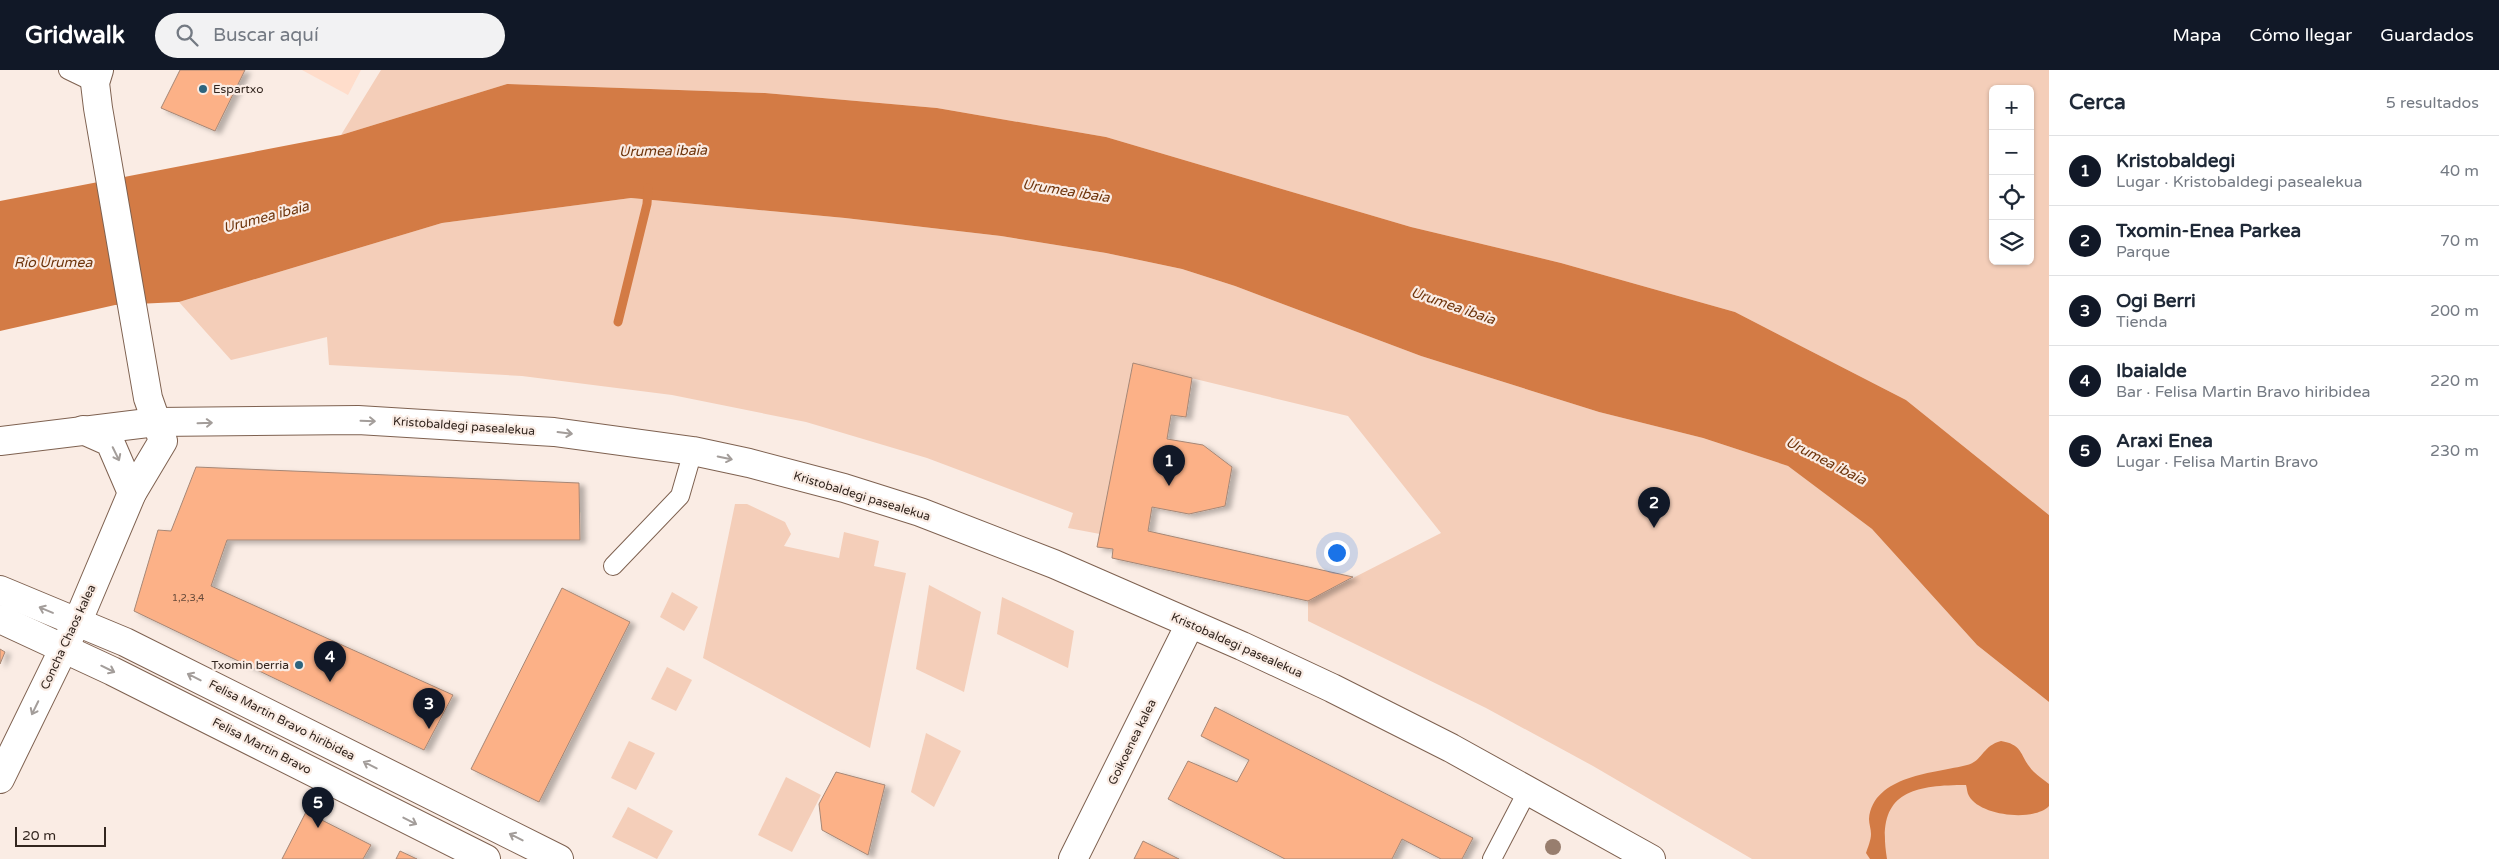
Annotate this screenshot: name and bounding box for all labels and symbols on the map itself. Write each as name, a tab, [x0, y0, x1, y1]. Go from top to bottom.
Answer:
place label: Espartxo	[213, 82, 263, 96]
marker: Espartxo	[197, 83, 209, 95]
water label: Urumea ibaia	[619, 142, 708, 160]
water label: Urumea ibaia	[1021, 176, 1112, 206]
water label: Urumea ibaia	[221, 197, 312, 237]
water label: Río Urumea	[14, 254, 93, 271]
water label: Urumea ibaia	[1409, 284, 1498, 329]
street label: Kristobaldegi pasealekua	[392, 414, 536, 438]
one-way arrow	[359, 416, 375, 425]
one-way arrow	[197, 418, 213, 427]
one-way arrow	[556, 428, 572, 438]
water label: Urumea ibaia	[1783, 433, 1870, 489]
pin: 1	[1153, 445, 1185, 486]
one-way arrow	[111, 446, 121, 461]
one-way arrow	[717, 454, 733, 463]
street label: Kristobaldegi pasealekua	[792, 468, 932, 524]
pin: 2	[1638, 487, 1670, 528]
your location	[1324, 540, 1350, 566]
street label: Concha Chaos kalea	[37, 582, 99, 692]
house number: 1,2,3,4	[172, 592, 204, 604]
one-way arrow	[39, 604, 54, 614]
street label: Kristobaldegi pasealekua	[1169, 610, 1305, 680]
pin: 4	[314, 641, 346, 682]
place label: Txomin berria	[211, 658, 289, 672]
marker: Txomin berria	[293, 659, 305, 671]
one-way arrow	[101, 665, 116, 675]
one-way arrow	[187, 671, 202, 681]
street label: Felisa Martin Bravo hiribidea	[207, 677, 357, 763]
pin: 3	[413, 688, 445, 729]
street label: Goikoenea kalea	[1105, 697, 1159, 787]
one-way arrow	[30, 700, 39, 715]
street label: Felisa Martin Bravo	[210, 715, 314, 777]
one-way arrow	[363, 760, 378, 770]
pin: 5	[302, 787, 334, 828]
one-way arrow	[402, 817, 417, 826]
scale bar	[15, 824, 106, 847]
one-way arrow	[509, 832, 524, 841]

